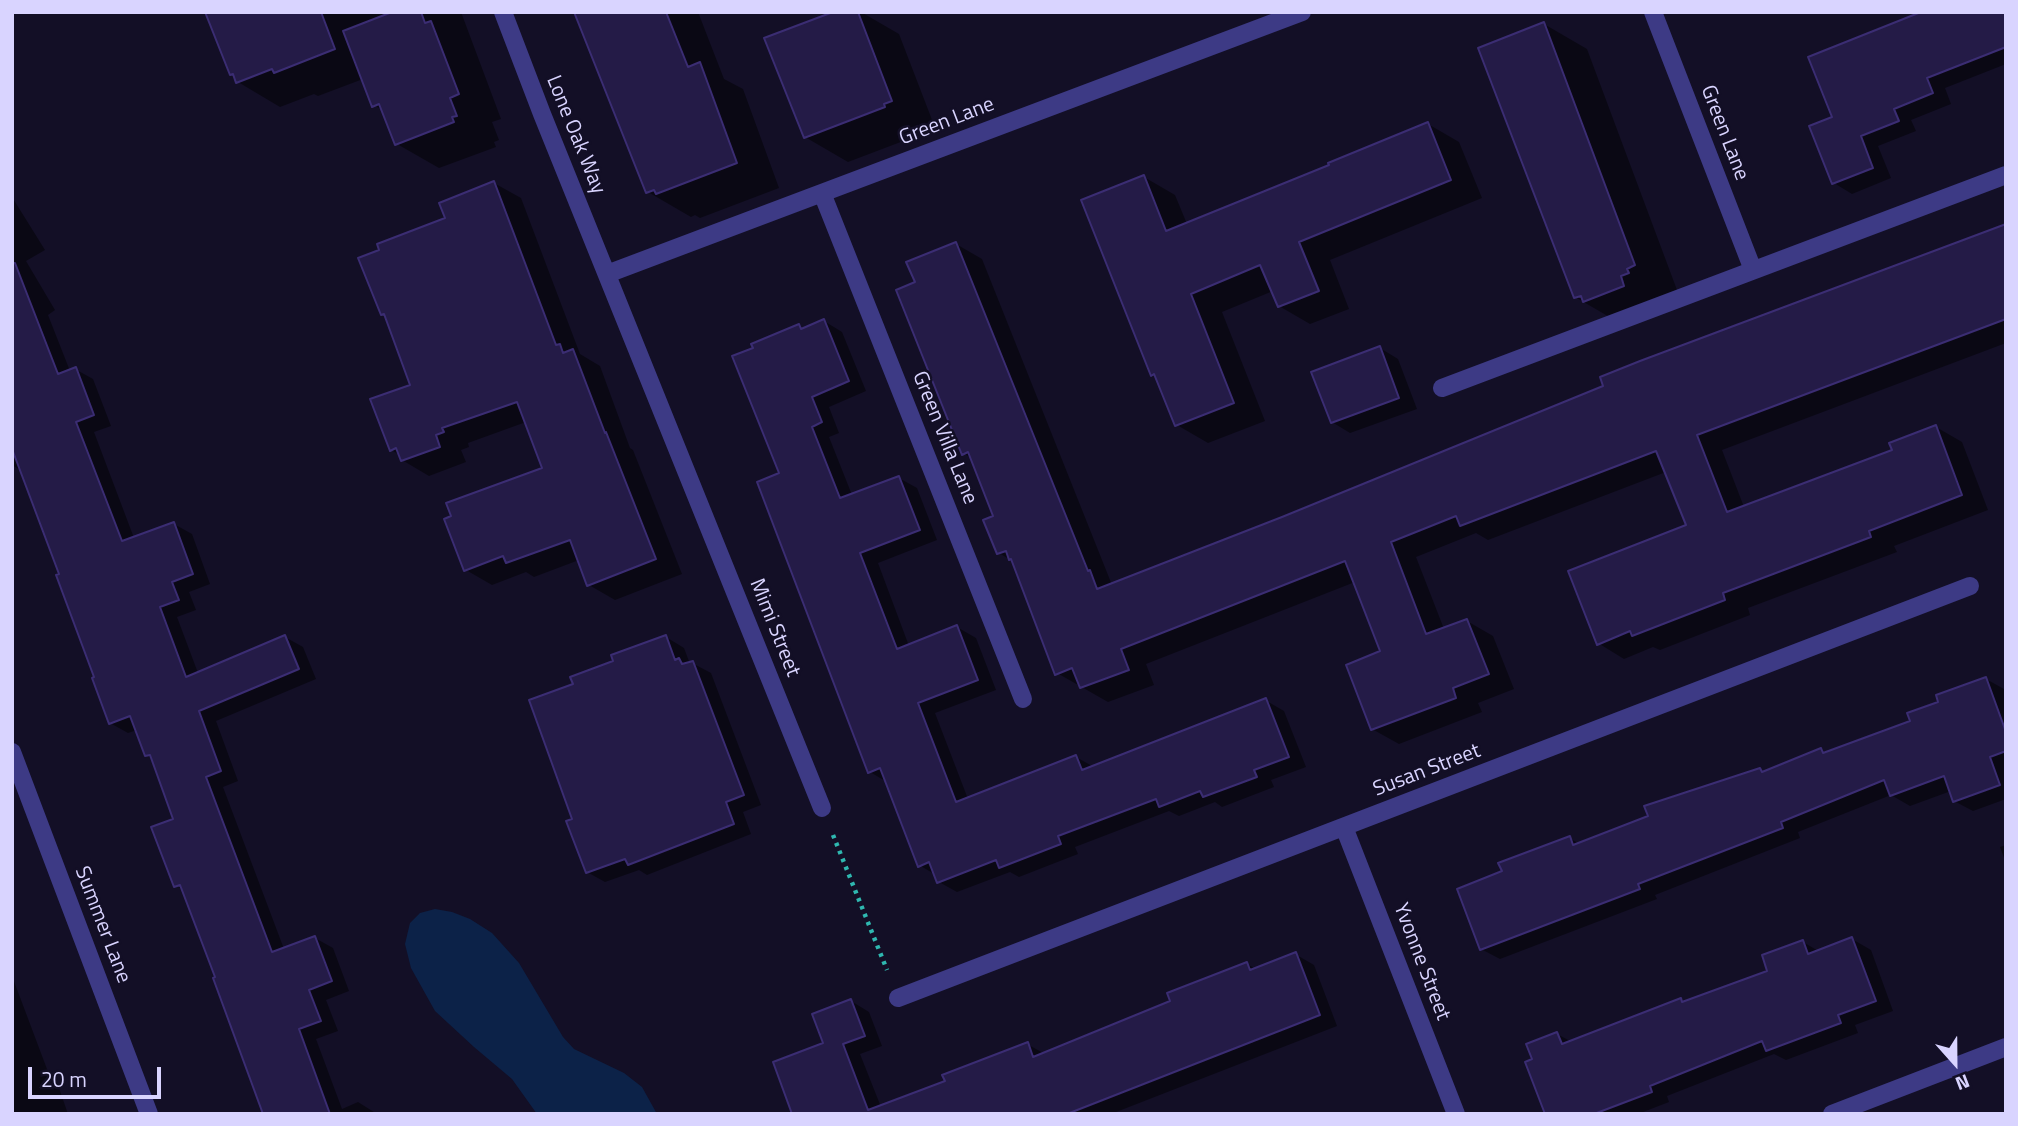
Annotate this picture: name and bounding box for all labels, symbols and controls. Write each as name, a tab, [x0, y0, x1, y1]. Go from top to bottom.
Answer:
street label: Lone Oak Way	[540, 72, 610, 198]
street label: Green Lane	[1694, 82, 1754, 184]
street label: Green Lane	[896, 92, 998, 152]
street label: Green Villa Lane	[906, 368, 982, 508]
street label: Mimi Street	[743, 575, 805, 681]
street label: Susan Street	[1370, 739, 1484, 803]
street label: Summer Lane	[68, 863, 136, 987]
street label: Yvonne Street	[1387, 900, 1455, 1024]
north arrow	[1920, 1028, 1990, 1098]
scale bar	[32, 1052, 164, 1096]
text: 20 m	[41, 1063, 87, 1095]
text: N	[1951, 1067, 1974, 1099]

